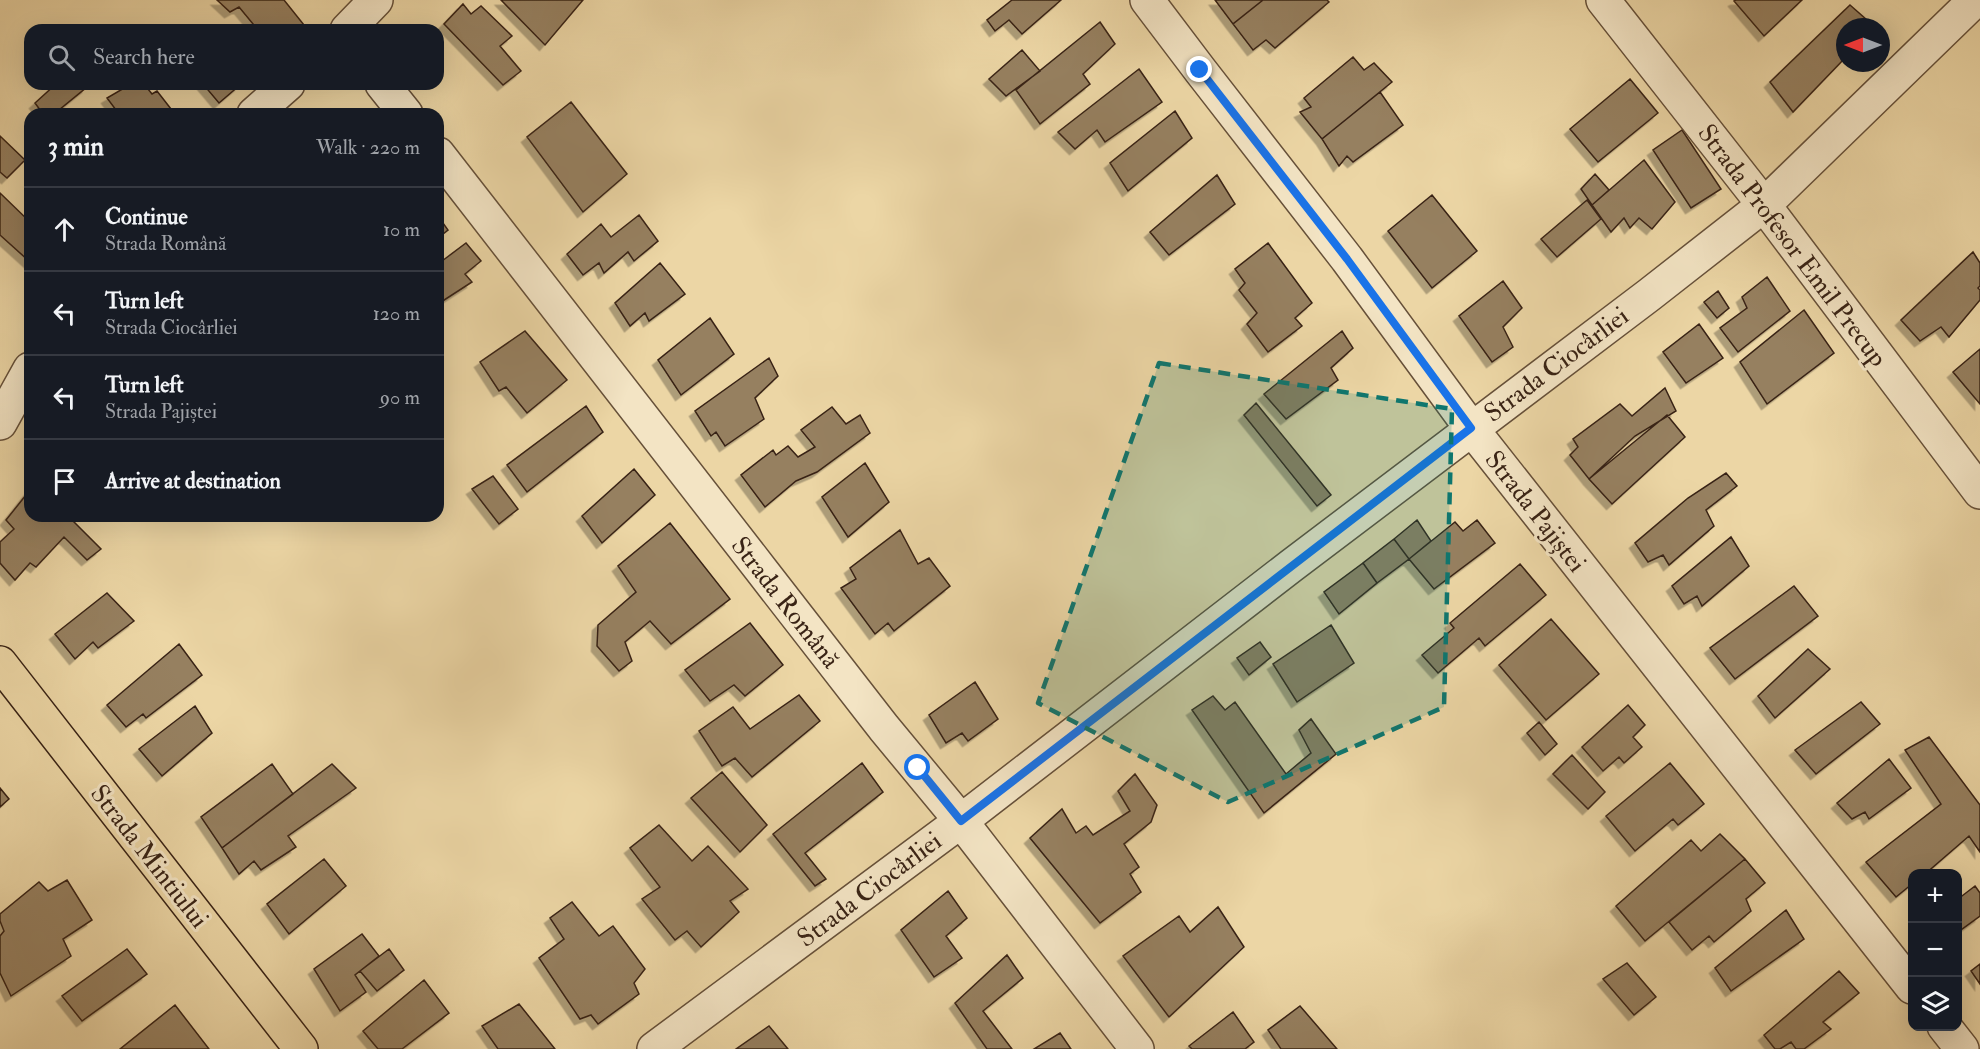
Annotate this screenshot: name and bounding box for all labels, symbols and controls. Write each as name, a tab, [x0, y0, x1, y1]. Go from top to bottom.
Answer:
north arrow	[1836, 18, 1890, 72]
search box	[24, 24, 444, 90]
icon: search	[45, 41, 78, 74]
text: Search here	[93, 43, 195, 71]
route end	[1186, 56, 1212, 82]
street label: Strada Profesor Emil Precup	[1690, 118, 1894, 374]
text: 3 min	[48, 131, 104, 163]
text: Walk · 220 m	[316, 135, 420, 160]
text: Continue	[105, 203, 188, 231]
icon: ahead	[48, 213, 81, 246]
text: 10 m	[383, 217, 420, 242]
text: Strada Română	[105, 231, 227, 256]
text: Turn left	[105, 287, 184, 315]
icon: left	[48, 297, 81, 330]
street label: Strada Ciocârliei	[1478, 300, 1635, 429]
text: 120 m	[373, 301, 420, 326]
text: Strada Ciocârliei	[105, 315, 238, 340]
text: Turn left	[105, 371, 184, 399]
icon: left	[48, 381, 81, 414]
text: 90 m	[380, 385, 420, 410]
text: Strada Pajiștei	[105, 399, 217, 424]
street label: Strada Pajiștei	[1478, 444, 1593, 579]
icon: arrive	[48, 465, 81, 498]
text: Arrive at destination	[105, 467, 281, 495]
street label: Strada Română	[724, 530, 847, 675]
route start	[904, 754, 930, 780]
street label: Strada Mintiului	[83, 779, 215, 935]
street label: Strada Ciocârliei	[791, 825, 948, 954]
map controls	[1908, 869, 1962, 1031]
button: +	[1908, 869, 1962, 923]
button: −	[1908, 923, 1962, 977]
button: layers	[1908, 977, 1962, 1031]

